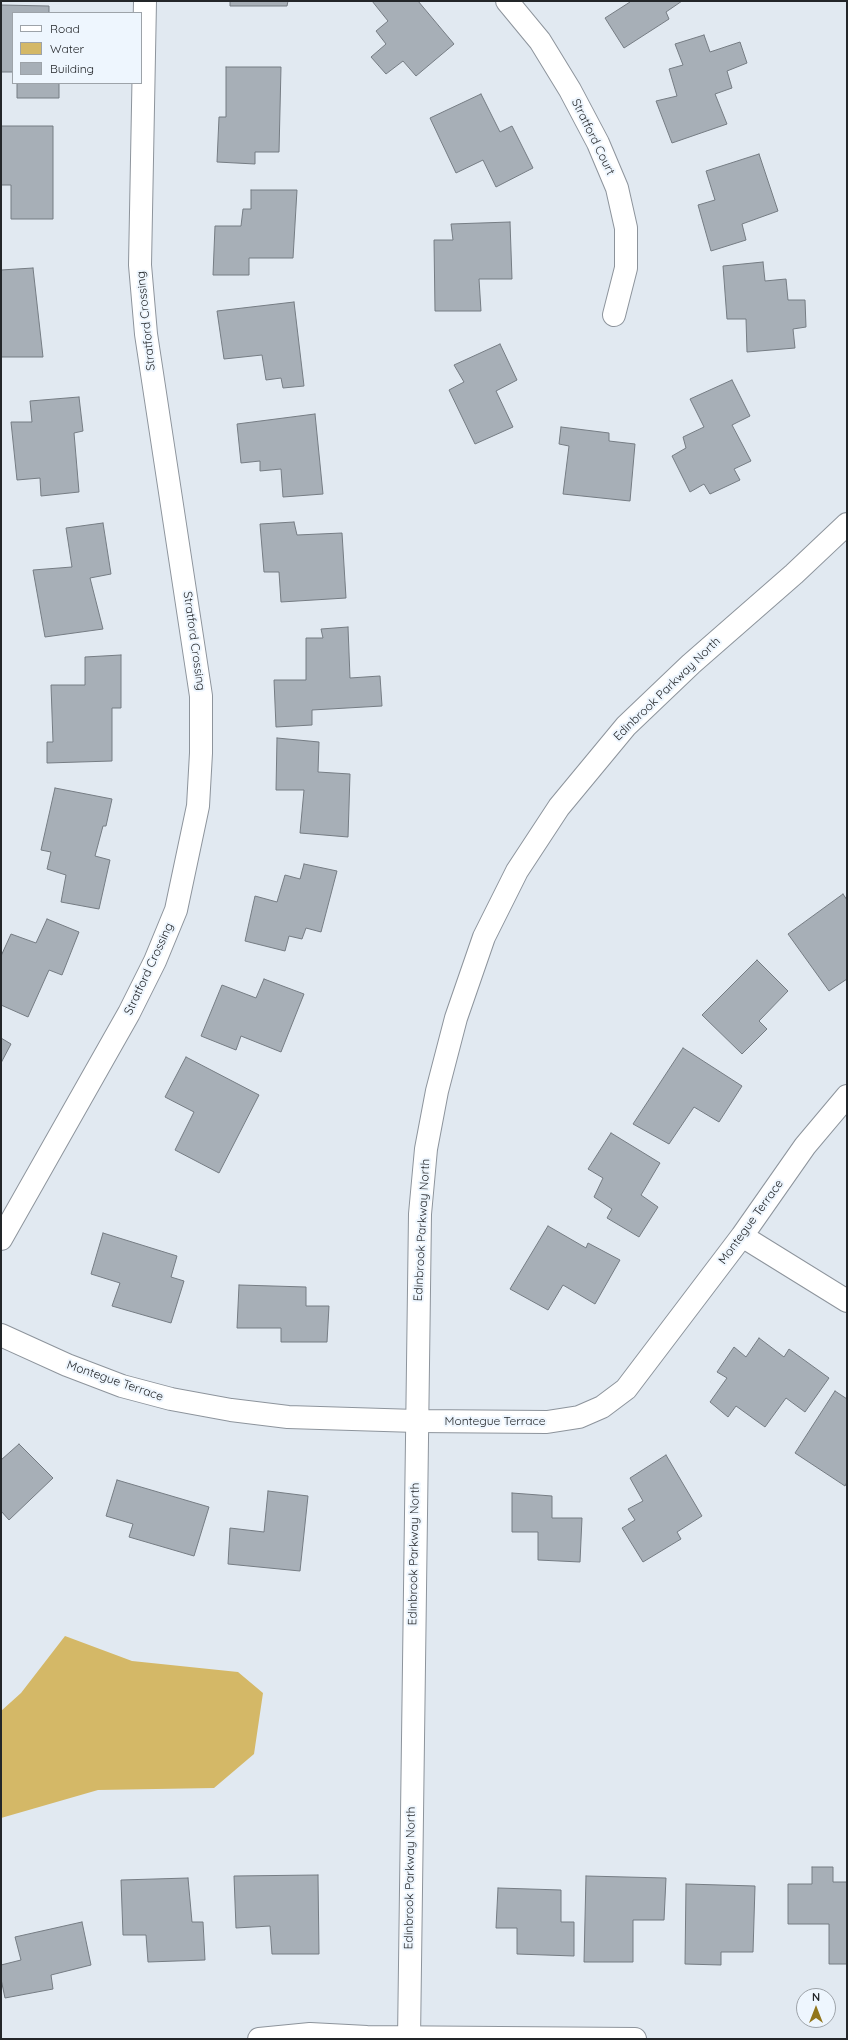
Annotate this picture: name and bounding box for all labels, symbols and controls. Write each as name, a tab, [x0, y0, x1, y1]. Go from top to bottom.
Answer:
legend	[12, 12, 142, 84]
text: Road	[50, 21, 80, 36]
text: Water	[50, 41, 84, 56]
text: Building	[50, 61, 94, 76]
street label: Stratford Court	[568, 97, 618, 177]
street label: Stratford Crossing	[134, 271, 158, 371]
street label: Stratford Crossing	[180, 590, 208, 692]
street label: Edinbrook Parkway North	[611, 634, 723, 744]
street label: Stratford Crossing	[121, 921, 177, 1017]
street label: Edinbrook Parkway North	[411, 1158, 433, 1302]
street label: Montegue Terrace	[715, 1177, 787, 1267]
street label: Montegue Terrace	[65, 1358, 165, 1404]
street label: Montegue Terrace	[444, 1414, 546, 1428]
street label: Edinbrook Parkway North	[406, 1483, 422, 1625]
street label: Edinbrook Parkway North	[402, 1807, 418, 1949]
north arrow	[796, 1988, 836, 2028]
text: N	[812, 1990, 820, 2004]

